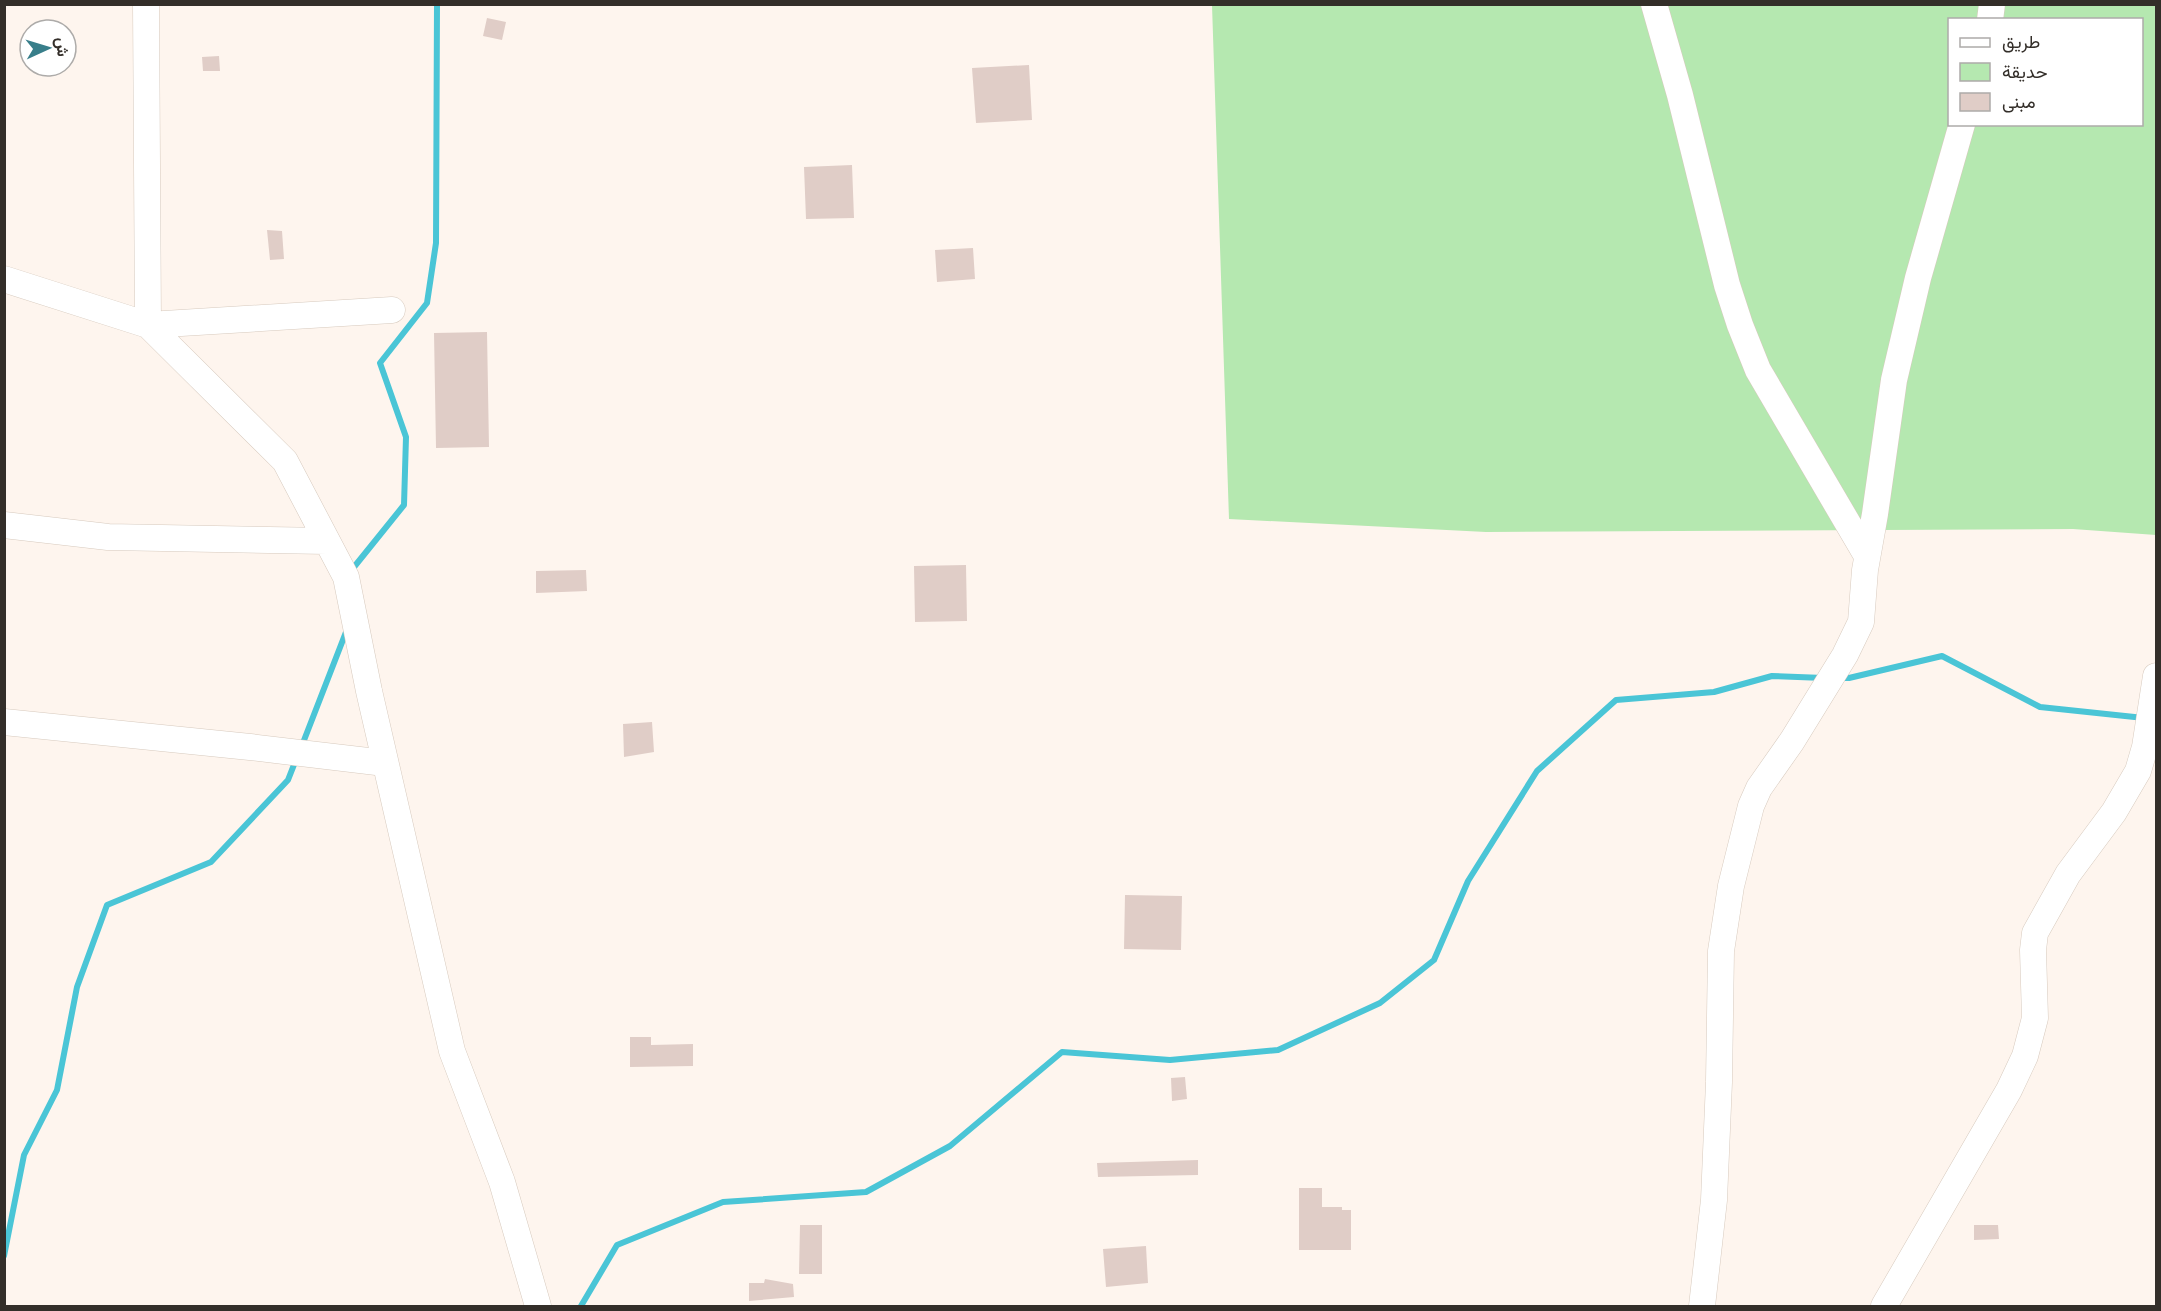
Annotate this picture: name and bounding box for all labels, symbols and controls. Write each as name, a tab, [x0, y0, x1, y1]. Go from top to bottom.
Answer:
north arrow	[18, 18, 78, 78]
legend	[1948, 18, 2143, 126]
text: طريق	[2002, 31, 2040, 53]
text: ش	[51, 37, 73, 57]
text: حديقة	[2002, 61, 2048, 83]
text: مبنى	[2002, 91, 2036, 113]

